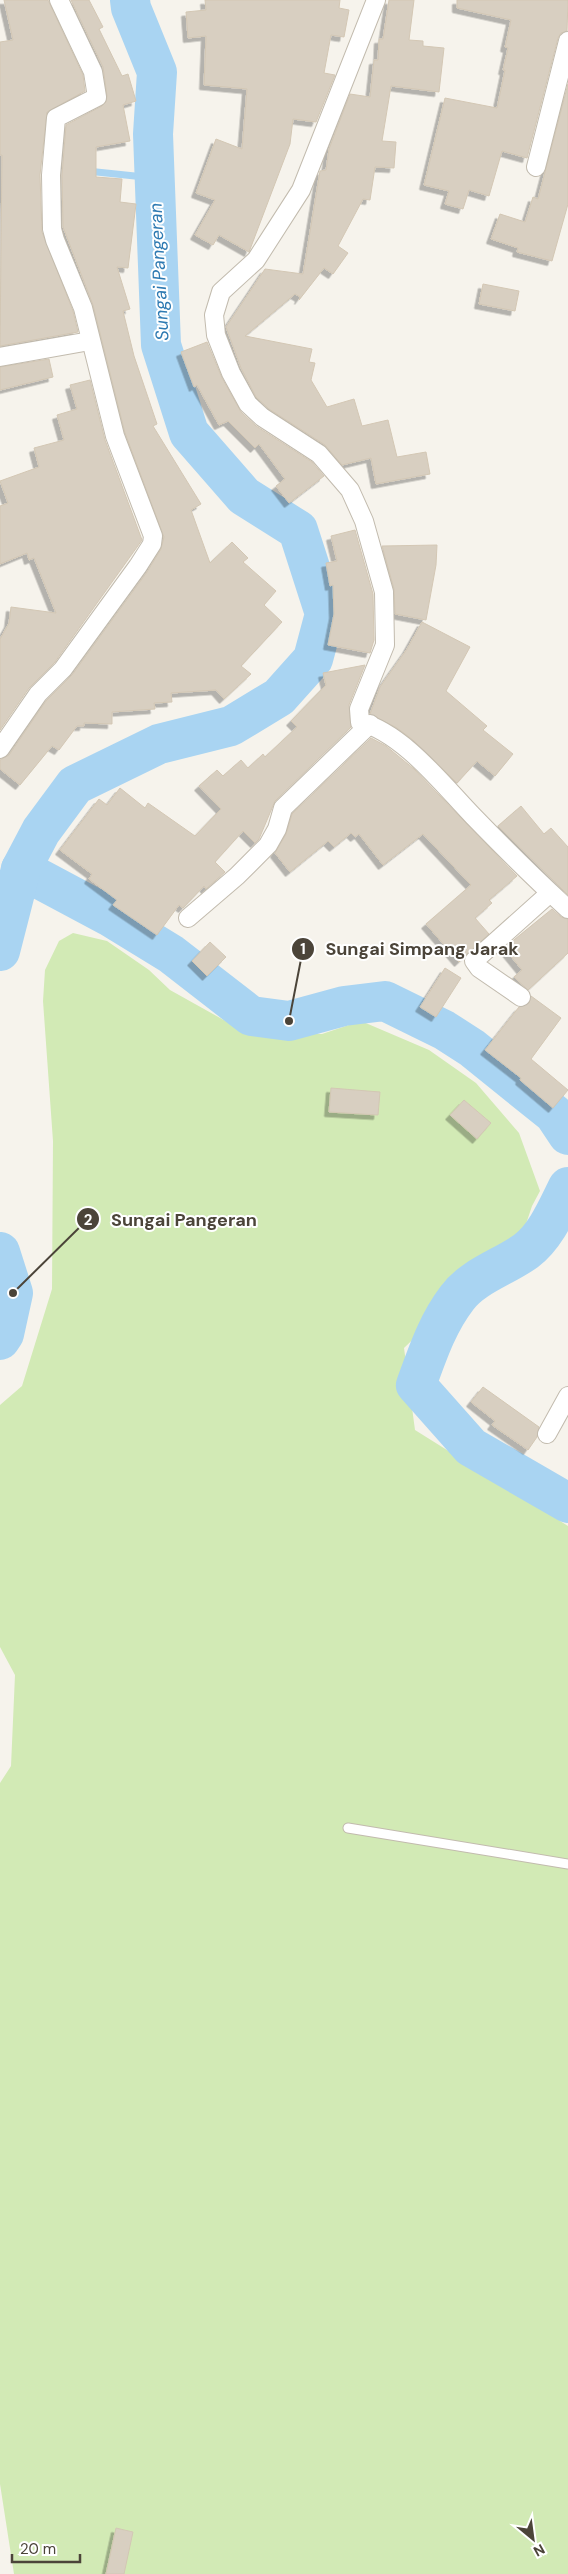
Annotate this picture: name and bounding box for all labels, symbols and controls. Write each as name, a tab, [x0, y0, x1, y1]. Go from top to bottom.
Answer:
water label: Sungai Pangeran	[143, 202, 175, 342]
callout: Sungai Simpang Jarak	[290, 932, 529, 965]
text: Sungai Simpang Jarak	[325, 937, 519, 961]
text: 1	[300, 939, 306, 959]
callout: Sungai Pangeran	[76, 1203, 267, 1236]
text: Sungai Pangeran	[111, 1208, 257, 1232]
text: 2	[84, 1210, 93, 1230]
north arrow	[508, 2514, 558, 2564]
scale bar	[12, 2532, 80, 2564]
text: 20 m	[20, 2539, 56, 2559]
text: N	[530, 2540, 548, 2561]

